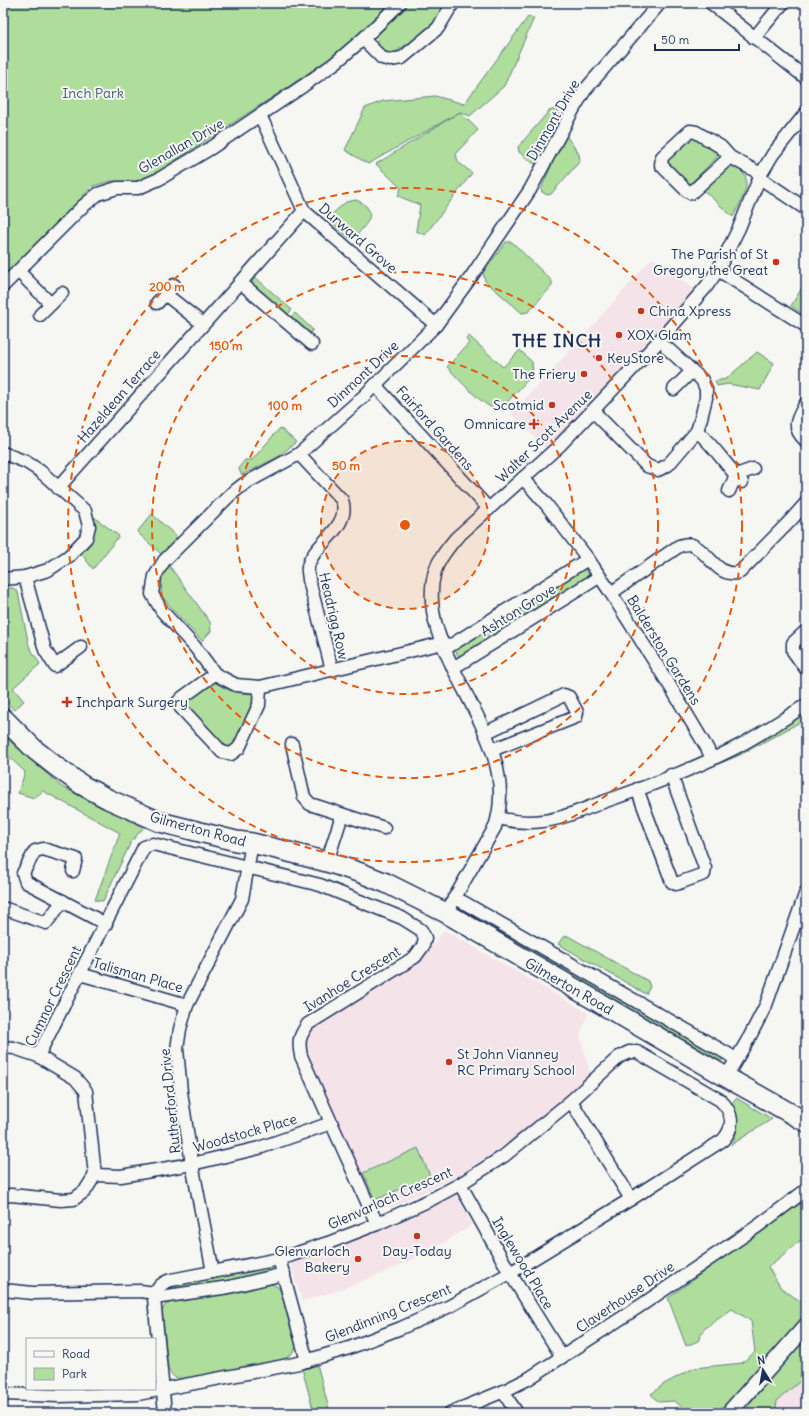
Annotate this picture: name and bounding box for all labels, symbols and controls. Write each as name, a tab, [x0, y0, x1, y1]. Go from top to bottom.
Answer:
scale bar	[655, 26, 739, 52]
text: 50 m	[661, 32, 690, 47]
street label: Dinmont Drive	[523, 76, 583, 164]
park label: Inch Park	[62, 84, 124, 102]
street label: Glenallan Drive	[135, 114, 227, 178]
street label: Durward Grove	[315, 199, 401, 277]
place label: The Parish of St Gregory the Great	[653, 245, 768, 279]
marker: The Parish of St Gregory the Great	[771, 257, 781, 267]
text: 200 m	[149, 279, 185, 294]
place label: China Xpress	[649, 302, 731, 320]
marker: China Xpress	[636, 306, 646, 316]
place label: XOX Glam	[627, 326, 691, 344]
district label: THE INCH	[512, 329, 602, 352]
marker: XOX Glam	[614, 330, 624, 340]
street label: Dinmont Drive	[324, 337, 402, 411]
text: 150 m	[210, 338, 243, 353]
street label: Hazeldean Terrace	[74, 346, 164, 446]
place label: KeyStore	[607, 349, 664, 367]
marker: KeyStore	[594, 353, 604, 363]
place label: The Friery	[512, 365, 576, 383]
marker: The Friery	[579, 369, 589, 379]
street label: Fairford Gardens	[392, 382, 478, 474]
street label: Walter Scott Avenue	[492, 385, 596, 487]
place label: Scotmid	[493, 396, 544, 414]
text: 100 m	[268, 398, 302, 413]
marker: Scotmid	[547, 400, 557, 410]
place label: Omnicare	[464, 415, 526, 433]
marker: Omnicare	[529, 419, 539, 429]
text: 50 m	[332, 458, 361, 473]
centre of rings	[398, 518, 412, 532]
street label: Headrigg Row	[315, 571, 353, 661]
street label: Ashton Grove	[477, 580, 559, 640]
street label: Balderston Gardens	[623, 592, 705, 708]
place label: Inchpark Surgery	[76, 693, 188, 711]
marker: Inchpark Surgery	[61, 696, 73, 708]
street label: Gilmerton Road	[148, 808, 248, 850]
street label: Cumnor Crescent	[21, 942, 85, 1049]
street label: Ivanhoe Crescent	[300, 942, 404, 1016]
street label: Talisman Place	[91, 954, 185, 996]
street label: Gilmerton Road	[522, 954, 616, 1018]
place label: St John Vianney RC Primary School	[457, 1045, 575, 1079]
street label: Rutherford Drive	[156, 1048, 184, 1154]
marker: St John Vianney RC Primary School	[444, 1057, 454, 1067]
street label: Woodstock Place	[191, 1110, 299, 1156]
street label: Glenvarloch Crescent	[325, 1162, 455, 1234]
street label: Inglewood Place	[488, 1213, 558, 1313]
marker: Day-Today	[412, 1231, 422, 1241]
place label: Glenvarloch Bakery	[275, 1242, 350, 1276]
place label: Day-Today	[382, 1242, 452, 1260]
marker: Glenvarloch Bakery	[353, 1254, 363, 1264]
street label: Claverhouse Drive	[572, 1257, 678, 1337]
street label: Glendinning Crescent	[322, 1279, 454, 1347]
legend	[26, 1338, 156, 1390]
text: Road	[62, 1346, 90, 1361]
north arrow	[743, 1350, 783, 1390]
text: N	[756, 1353, 766, 1368]
text: Park	[62, 1366, 87, 1381]

